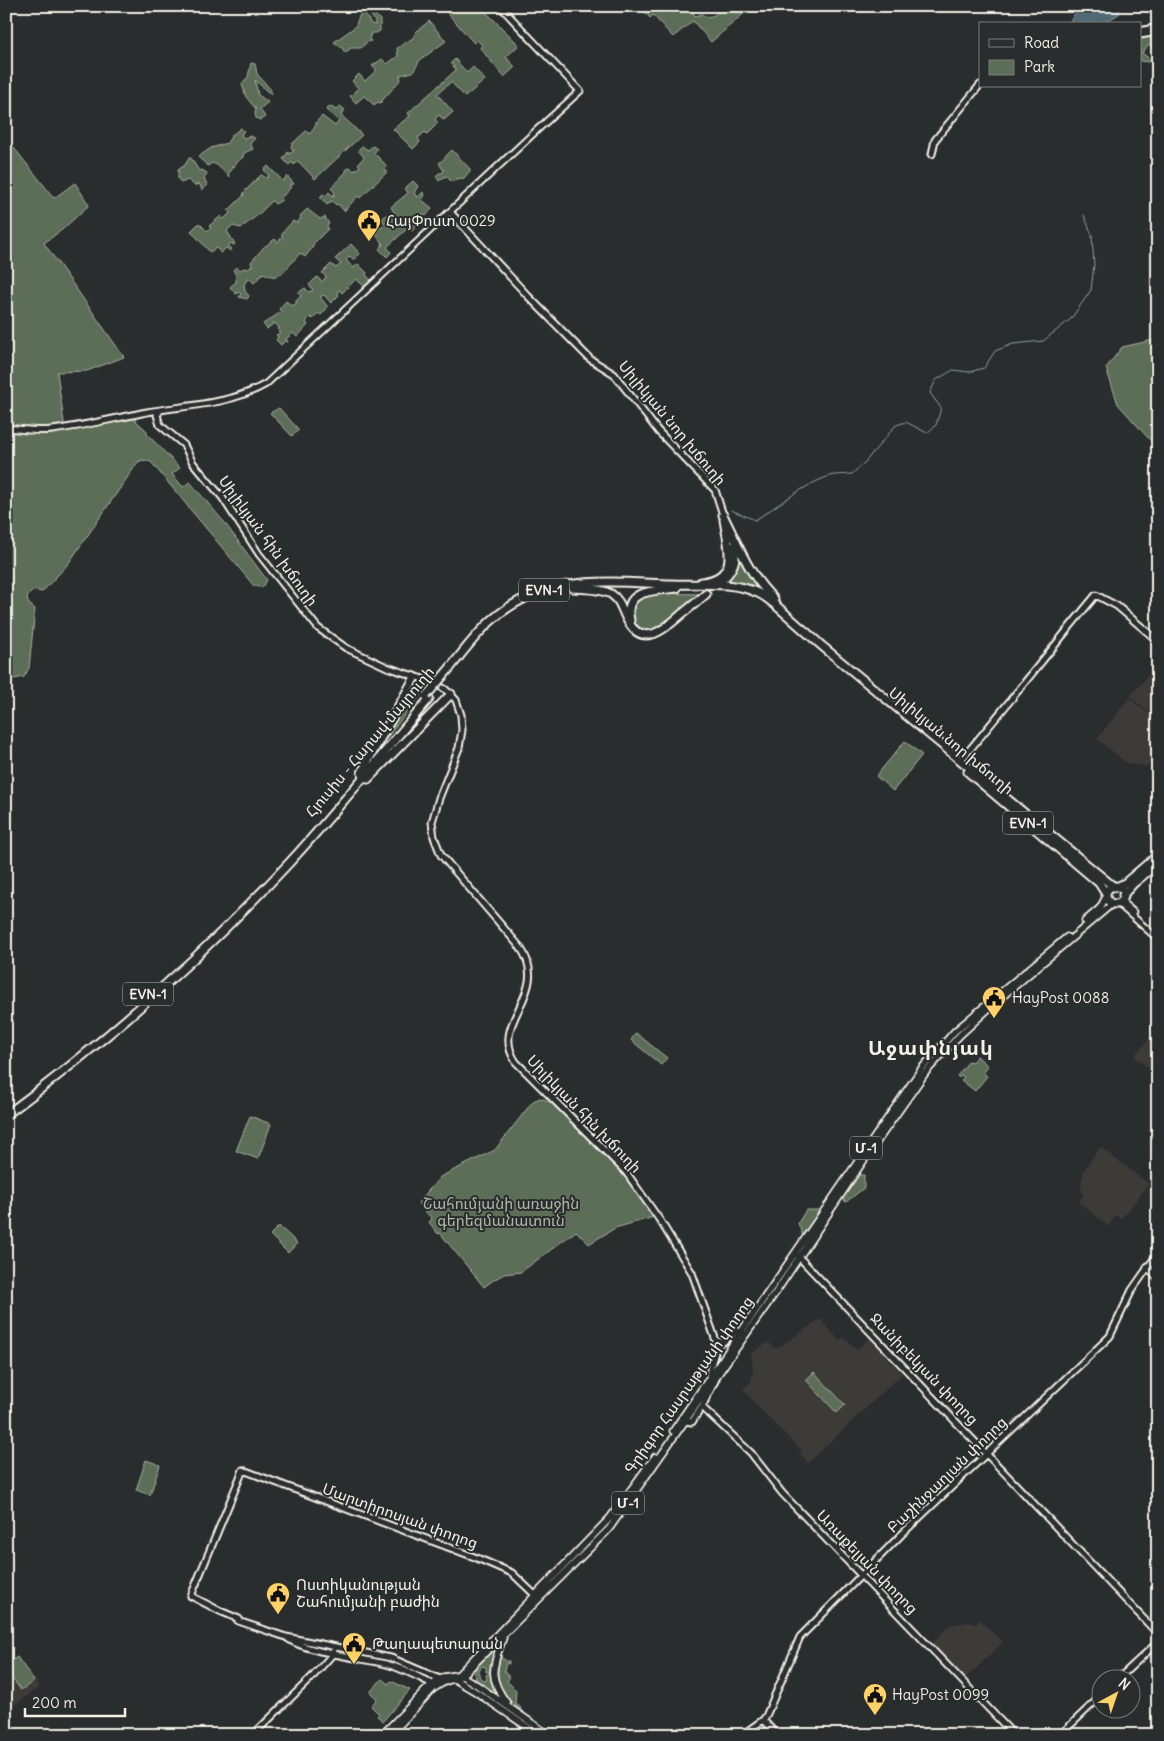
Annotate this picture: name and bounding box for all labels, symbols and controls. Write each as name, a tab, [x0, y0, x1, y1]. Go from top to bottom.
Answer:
legend	[979, 22, 1142, 88]
text: Road	[1024, 33, 1059, 52]
text: Park	[1024, 57, 1055, 76]
public building icon: ՀայՓոստ 0029	[356, 208, 382, 242]
place label: ՀայՓոստ 0029	[386, 211, 496, 230]
street label: Սիլիկյան նոր խճուղի	[615, 356, 730, 489]
street label: Սիլիկյան հին խճուղի	[215, 472, 322, 610]
road number: EVN-1	[519, 578, 569, 602]
street label: Հյուսիս - Հարավ մայրուղի	[301, 663, 438, 821]
street label: Սիլիկյան նոր խճուղի	[885, 683, 1018, 798]
road number: EVN-1	[1003, 811, 1053, 834]
road number: EVN-1	[123, 982, 173, 1006]
public building icon: HayPost 0088	[981, 985, 1007, 1019]
place label: HayPost 0088	[1012, 988, 1109, 1007]
district label: Աջափնյակ	[868, 1035, 994, 1060]
street label: Սիլիկյան հին խճուղի	[523, 1051, 646, 1177]
road number: Մ-1	[850, 1136, 882, 1160]
park label: Շահումյանի առաջին գերեզմանատուն	[423, 1194, 579, 1230]
street label: Գրիգոր Հասրաթյանի փողոց	[620, 1292, 757, 1477]
street label: Ջանիբեկյան փողոց	[866, 1309, 983, 1428]
street label: Բաշինջաղյան փողոց	[883, 1413, 1010, 1537]
street label: Մարտիրոսյան փողոց	[320, 1479, 480, 1552]
road number: Մ-1	[612, 1492, 644, 1515]
street label: Առաքելյան փողոց	[813, 1506, 922, 1618]
place label: Ոստիկանության Շահումյանի բաժին	[296, 1575, 440, 1611]
public building icon: Ոստիկանության Շահումյանի բաժին	[265, 1581, 291, 1615]
public building icon: Թաղապետարան	[341, 1631, 367, 1665]
place label: Թաղապետարան	[372, 1634, 503, 1653]
north arrow	[1092, 1668, 1142, 1718]
text: N	[1115, 1674, 1134, 1694]
public building icon: HayPost 0099	[862, 1682, 888, 1716]
place label: HayPost 0099	[892, 1685, 989, 1704]
scale bar	[25, 1686, 125, 1718]
text: 200 m	[32, 1693, 77, 1712]

